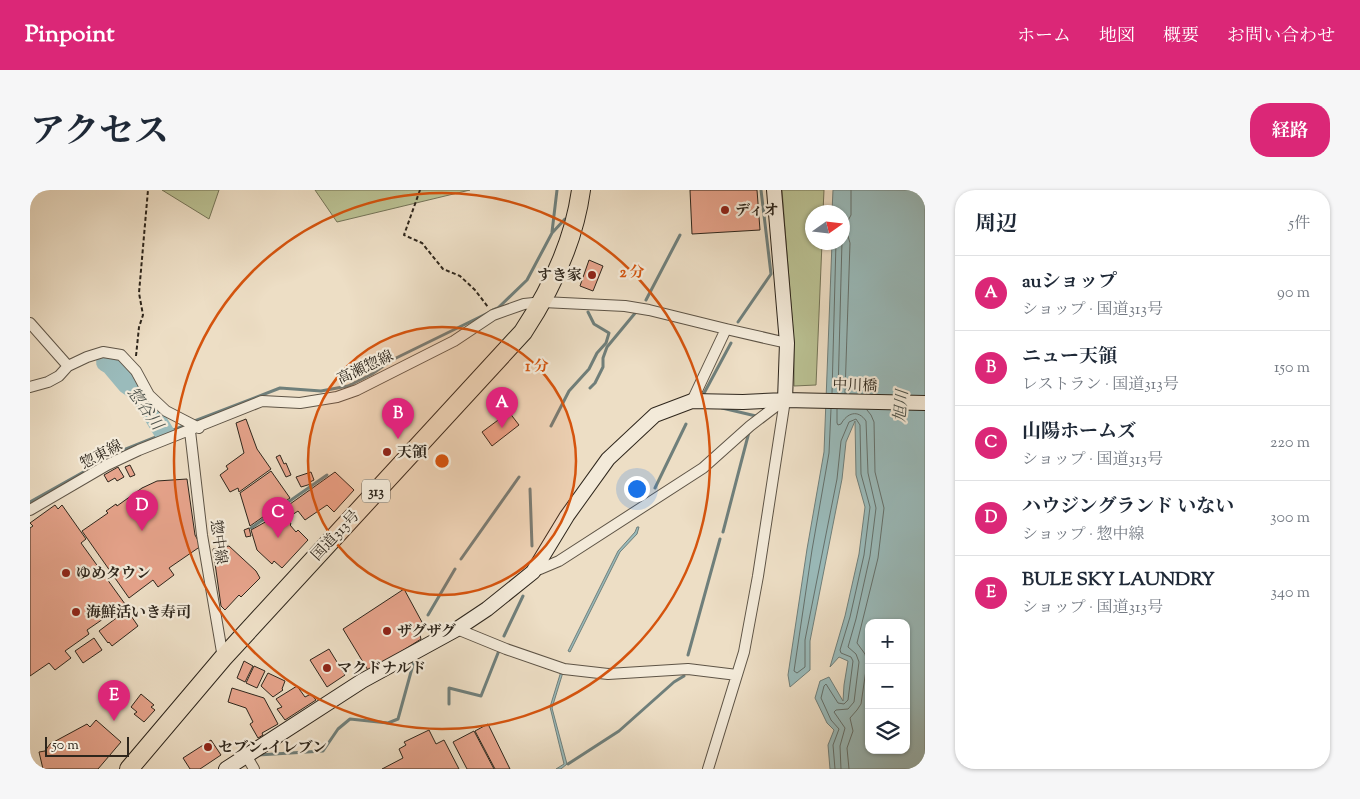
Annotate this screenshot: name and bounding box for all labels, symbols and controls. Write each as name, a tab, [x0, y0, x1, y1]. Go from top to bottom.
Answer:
text: Pinpoint	[25, 18, 114, 52]
text: ホーム	[1017, 24, 1071, 50]
text: 地図	[1099, 24, 1135, 50]
text: 概要	[1163, 24, 1199, 50]
text: お問い合わせ	[1227, 24, 1335, 50]
button: 経路	[1250, 103, 1330, 157]
text: アクセス	[30, 108, 169, 159]
place label: ディオ	[735, 201, 779, 222]
marker: ディオ	[719, 204, 731, 216]
north arrow	[805, 205, 850, 250]
text: 周辺	[975, 210, 1017, 240]
text: 5件	[1289, 213, 1310, 236]
text: 2 分	[619, 263, 645, 284]
place label: すき家	[537, 266, 582, 287]
marker: すき家	[586, 269, 598, 281]
text: auショップ	[1022, 269, 1117, 296]
text: A	[985, 282, 998, 305]
text: 90 m	[1277, 282, 1310, 305]
text: ショップ · 国道313号	[1022, 299, 1163, 322]
text: ニュー天領	[1022, 344, 1117, 371]
street label: 高瀬惣線	[334, 346, 397, 391]
text: 1 分	[525, 357, 549, 378]
text: B	[986, 357, 996, 380]
text: 150 m	[1274, 357, 1310, 380]
text: レストラン · 国道313号	[1022, 374, 1179, 397]
street label: 中川橋	[832, 375, 878, 398]
water label: 惣谷川	[121, 383, 169, 437]
pin: A	[486, 387, 518, 428]
water label: 旭川	[890, 387, 916, 423]
pin: B	[382, 398, 414, 439]
text: 山陽ホームズ	[1022, 419, 1136, 446]
text: C	[985, 432, 997, 455]
text: 220 m	[1270, 432, 1310, 455]
street label: 惣東線	[77, 435, 127, 475]
place label: 天領	[397, 443, 427, 464]
marker: 天領	[381, 446, 393, 458]
text: ショップ · 国道313号	[1022, 449, 1163, 472]
centre of rings	[433, 452, 451, 470]
your location	[624, 476, 650, 502]
road number: 313	[362, 480, 390, 502]
pin: D	[126, 490, 158, 531]
text: ハウジングランド いない	[1022, 494, 1234, 521]
pin: C	[262, 497, 294, 538]
street label: 国道313号	[307, 506, 365, 566]
text: D	[985, 507, 997, 530]
text: 300 m	[1270, 507, 1310, 530]
street label: 惣中線	[204, 518, 231, 566]
text: ショップ · 惣中線	[1022, 524, 1145, 547]
place label: ゆめタウン	[76, 564, 151, 585]
marker: ゆめタウン	[60, 567, 72, 579]
text: BULE SKY LAUNDRY	[1022, 567, 1215, 594]
text: E	[986, 582, 996, 605]
text: 340 m	[1271, 582, 1310, 605]
text: ショップ · 国道313号	[1022, 597, 1163, 620]
place label: 海鮮活いき寿司	[86, 603, 191, 624]
marker: 海鮮活いき寿司	[70, 606, 82, 618]
map controls	[865, 619, 910, 754]
button: +	[865, 619, 910, 664]
place label: ザグザグ	[397, 622, 456, 643]
marker: ザグザグ	[381, 625, 393, 637]
place label: マクドナルド	[337, 659, 426, 680]
marker: マクドナルド	[321, 662, 333, 674]
button: −	[865, 664, 910, 709]
pin: E	[98, 680, 130, 721]
button: layers	[865, 709, 910, 754]
scale bar	[45, 734, 129, 757]
text: 50 m	[52, 736, 79, 756]
place label: セブン-イレブン	[218, 738, 327, 759]
marker: セブン-イレブン	[202, 741, 214, 753]

